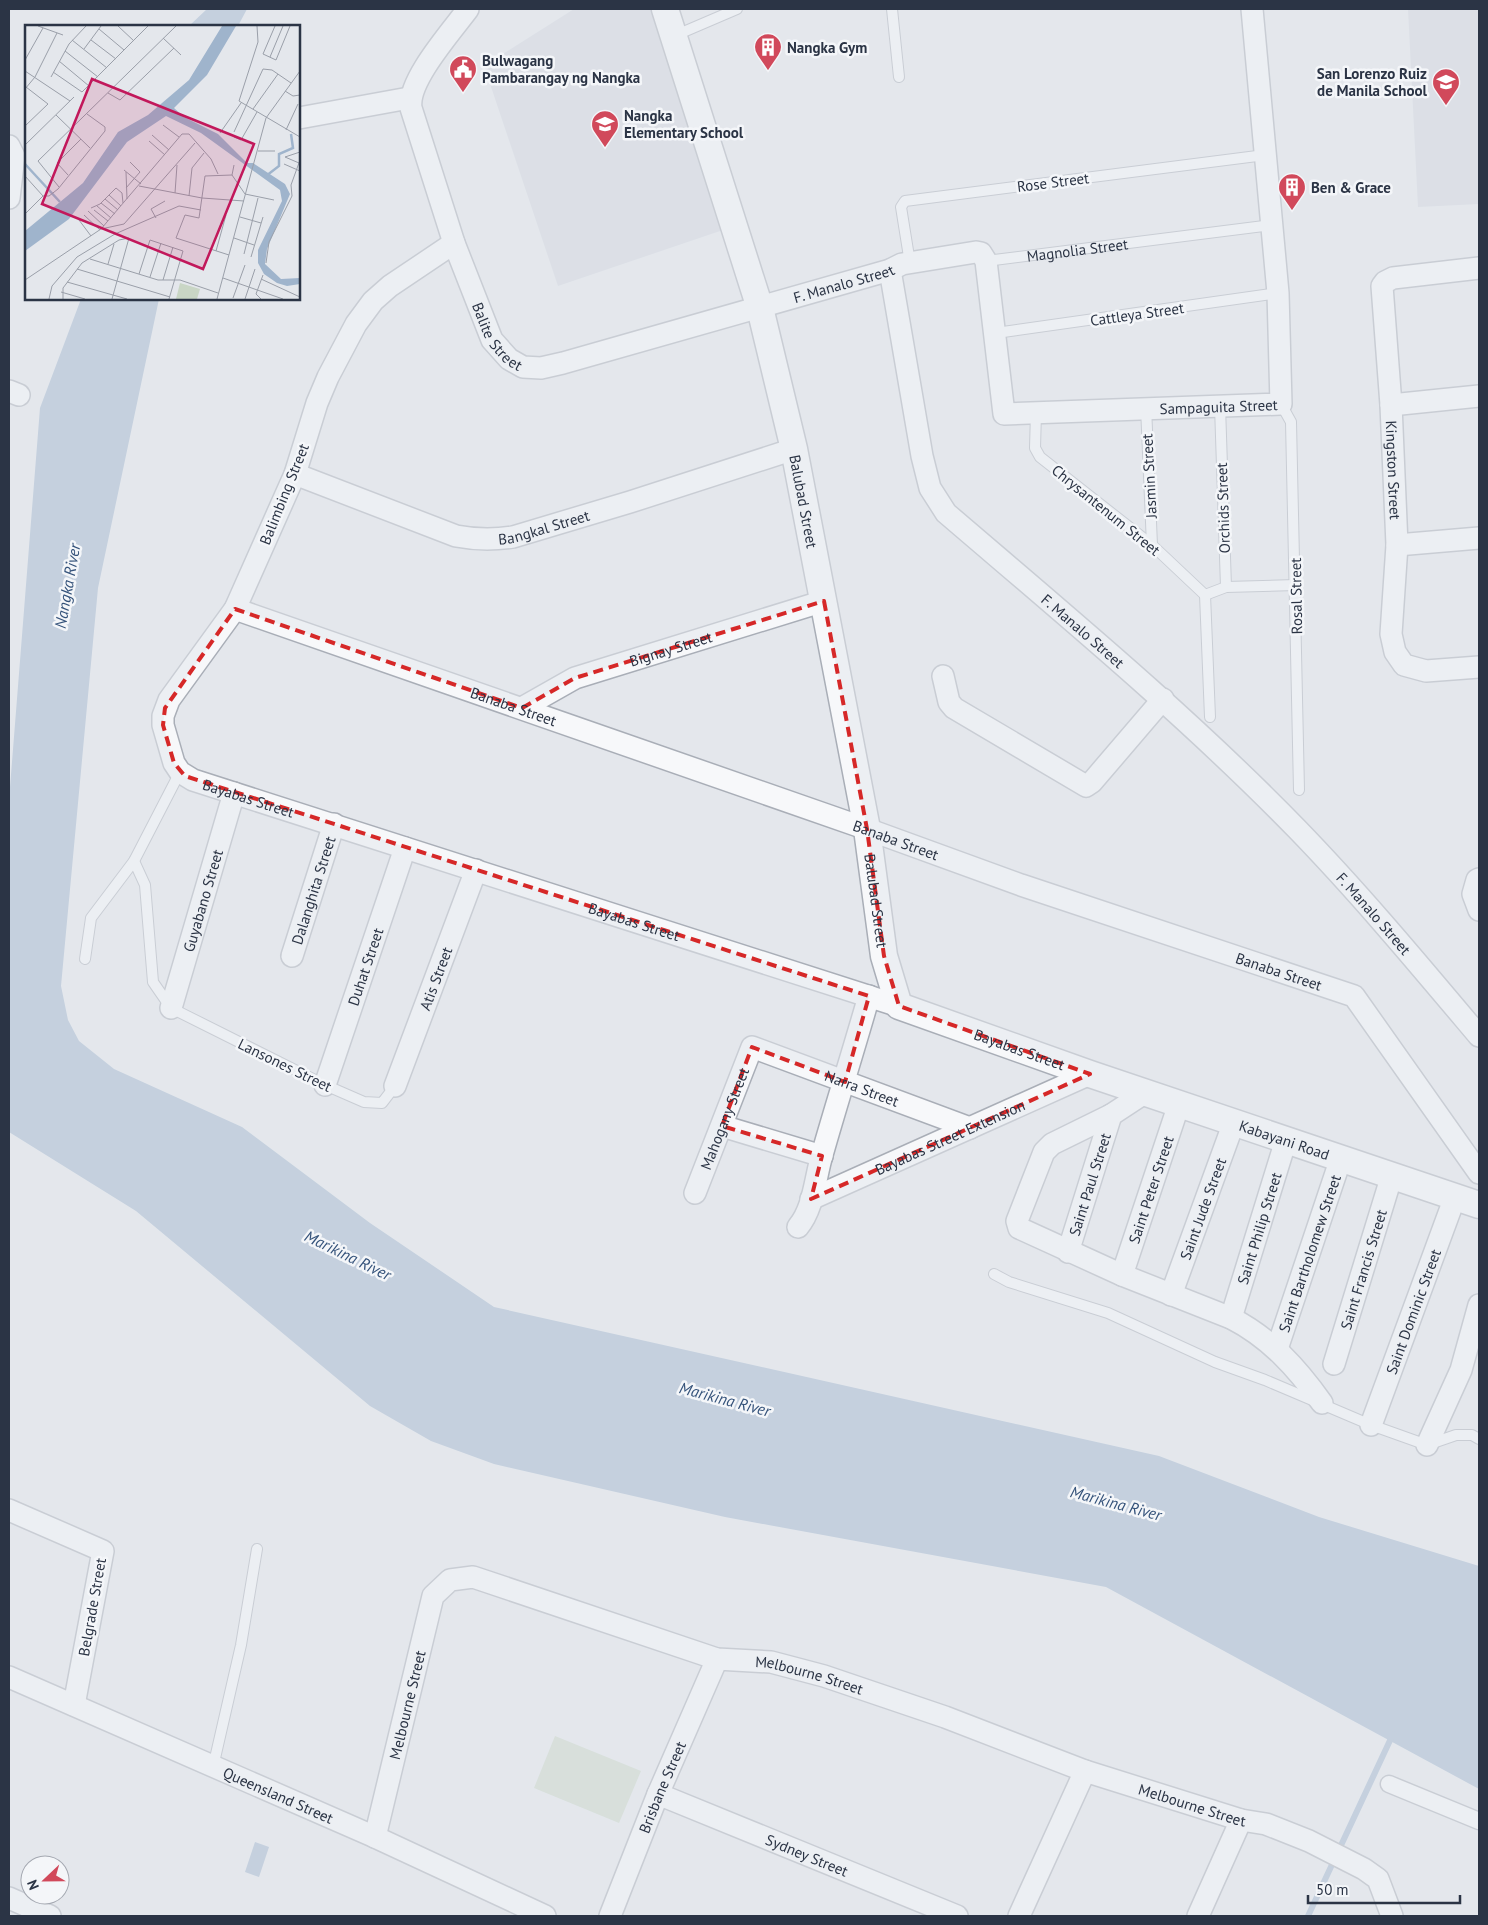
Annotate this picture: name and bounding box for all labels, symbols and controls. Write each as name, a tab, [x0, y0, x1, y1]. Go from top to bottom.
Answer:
inset map	[25, 25, 300, 300]
building icon: Nangka Gym	[753, 32, 783, 71]
place label: Nangka Gym	[787, 38, 867, 57]
place label: Bulwagang Pambarangay ng Nangka	[482, 51, 640, 87]
public building icon: Bulwagang Pambarangay ng Nangka	[448, 54, 478, 93]
place label: San Lorenzo Ruiz de Manila School	[1317, 64, 1428, 100]
school or university icon: San Lorenzo Ruiz de Manila School	[1431, 67, 1461, 106]
place label: Nangka Elementary School	[624, 106, 744, 142]
school or university icon: Nangka Elementary School	[590, 109, 620, 148]
street label: Rose Street	[1016, 168, 1090, 196]
building icon: Ben & Grace	[1277, 172, 1307, 211]
place label: Ben & Grace	[1311, 178, 1391, 197]
street label: Magnolia Street	[1026, 234, 1129, 265]
street label: F. Manalo Street	[791, 260, 897, 307]
street label: Cattleya Street	[1089, 298, 1185, 330]
street label: Balite Street	[469, 299, 526, 374]
street label: Sampaguita Street	[1159, 395, 1278, 418]
street label: Kingston Street	[1382, 420, 1405, 520]
street label: Jasmin Street	[1137, 433, 1161, 520]
street label: Balimbing Street	[255, 441, 313, 547]
street label: Balubad Street	[786, 453, 822, 550]
street label: Chrysantenum Street	[1048, 460, 1164, 560]
street label: Orchids Street	[1212, 462, 1234, 554]
street label: Bangkal Street	[497, 505, 592, 548]
water label: Nangka River	[50, 540, 85, 630]
street label: Rosal Street	[1286, 557, 1306, 635]
street label: F. Manalo Street	[1038, 589, 1128, 672]
street label: Bignay Street	[627, 627, 714, 670]
street label: Banaba Street	[468, 682, 559, 730]
street label: Bayabas Street	[200, 774, 297, 821]
street label: Banaba Street	[851, 815, 941, 864]
street label: Dalanghita Street	[287, 834, 339, 947]
street label: Guyabano Street	[178, 847, 227, 954]
street label: Balubad Street	[861, 852, 892, 949]
street label: F. Manalo Street	[1333, 868, 1415, 958]
street label: Bayabas Street	[586, 898, 682, 945]
street label: Duhat Street	[343, 925, 387, 1008]
street label: Atis Street	[415, 944, 456, 1013]
street label: Banaba Street	[1233, 948, 1325, 994]
street label: Bayabas Street	[972, 1024, 1067, 1074]
street label: Lansones Street	[235, 1034, 335, 1096]
street label: Mahogany Street	[696, 1065, 753, 1172]
street label: Narra Street	[822, 1065, 902, 1110]
street label: Bayabas Street Extension	[872, 1095, 1028, 1179]
street label: Kabayani Road	[1237, 1115, 1332, 1164]
street label: Saint Paul Street	[1064, 1130, 1114, 1238]
street label: Saint Peter Street	[1124, 1133, 1177, 1246]
street label: Saint Jude Street	[1175, 1155, 1230, 1262]
street label: Saint Philip Street	[1233, 1170, 1285, 1287]
street label: Saint Bartholomew Street	[1274, 1172, 1344, 1335]
street label: Saint Francis Street	[1336, 1207, 1390, 1332]
water label: Marikina River	[302, 1226, 396, 1285]
street label: Saint Dominic Street	[1381, 1246, 1445, 1377]
water label: Marikina River	[677, 1377, 774, 1421]
water label: Marikina River	[1068, 1481, 1165, 1525]
street label: Belgrade Street	[74, 1556, 110, 1658]
street label: Melbourne Street	[385, 1648, 429, 1761]
street label: Melbourne Street	[755, 1652, 866, 1698]
street label: Brisbane Street	[634, 1738, 689, 1836]
street label: Queensland Street	[220, 1762, 336, 1827]
street label: Melbourne Street	[1136, 1779, 1247, 1830]
street label: Sydney Street	[763, 1830, 851, 1880]
north arrow	[20, 1855, 70, 1905]
scale bar	[1308, 1872, 1460, 1904]
text: N	[23, 1877, 43, 1893]
text: 50 m	[1316, 1880, 1349, 1899]

